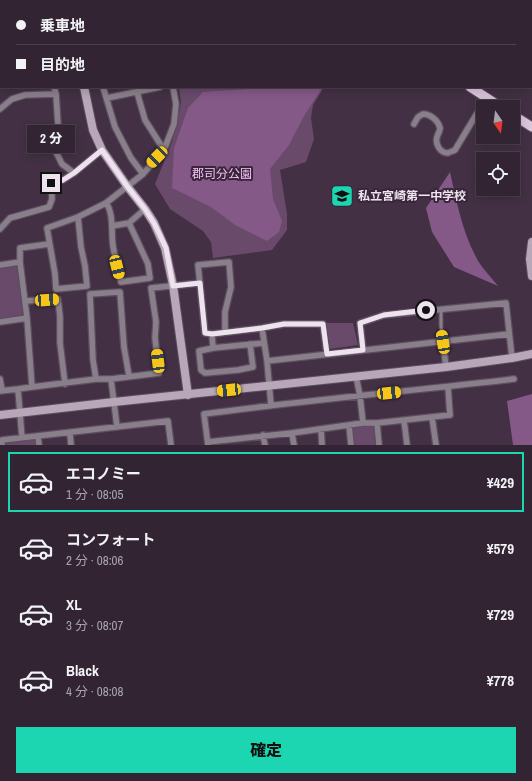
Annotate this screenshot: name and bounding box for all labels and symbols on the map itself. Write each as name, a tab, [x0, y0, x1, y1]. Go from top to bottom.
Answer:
north arrow	[476, 100, 520, 144]
callout: 2 分	[27, 125, 75, 153]
car	[144, 144, 170, 170]
park label: 郡司分公園	[192, 166, 252, 182]
route end	[42, 174, 60, 192]
school or university icon: 私立宮崎第一中学校	[329, 183, 355, 209]
place label: 私立宮崎第一中学校	[358, 188, 466, 204]
car	[108, 254, 126, 280]
car	[35, 293, 59, 307]
route start	[417, 301, 435, 319]
car	[435, 329, 451, 355]
car	[151, 348, 165, 374]
car	[216, 383, 242, 397]
car	[376, 386, 402, 400]

